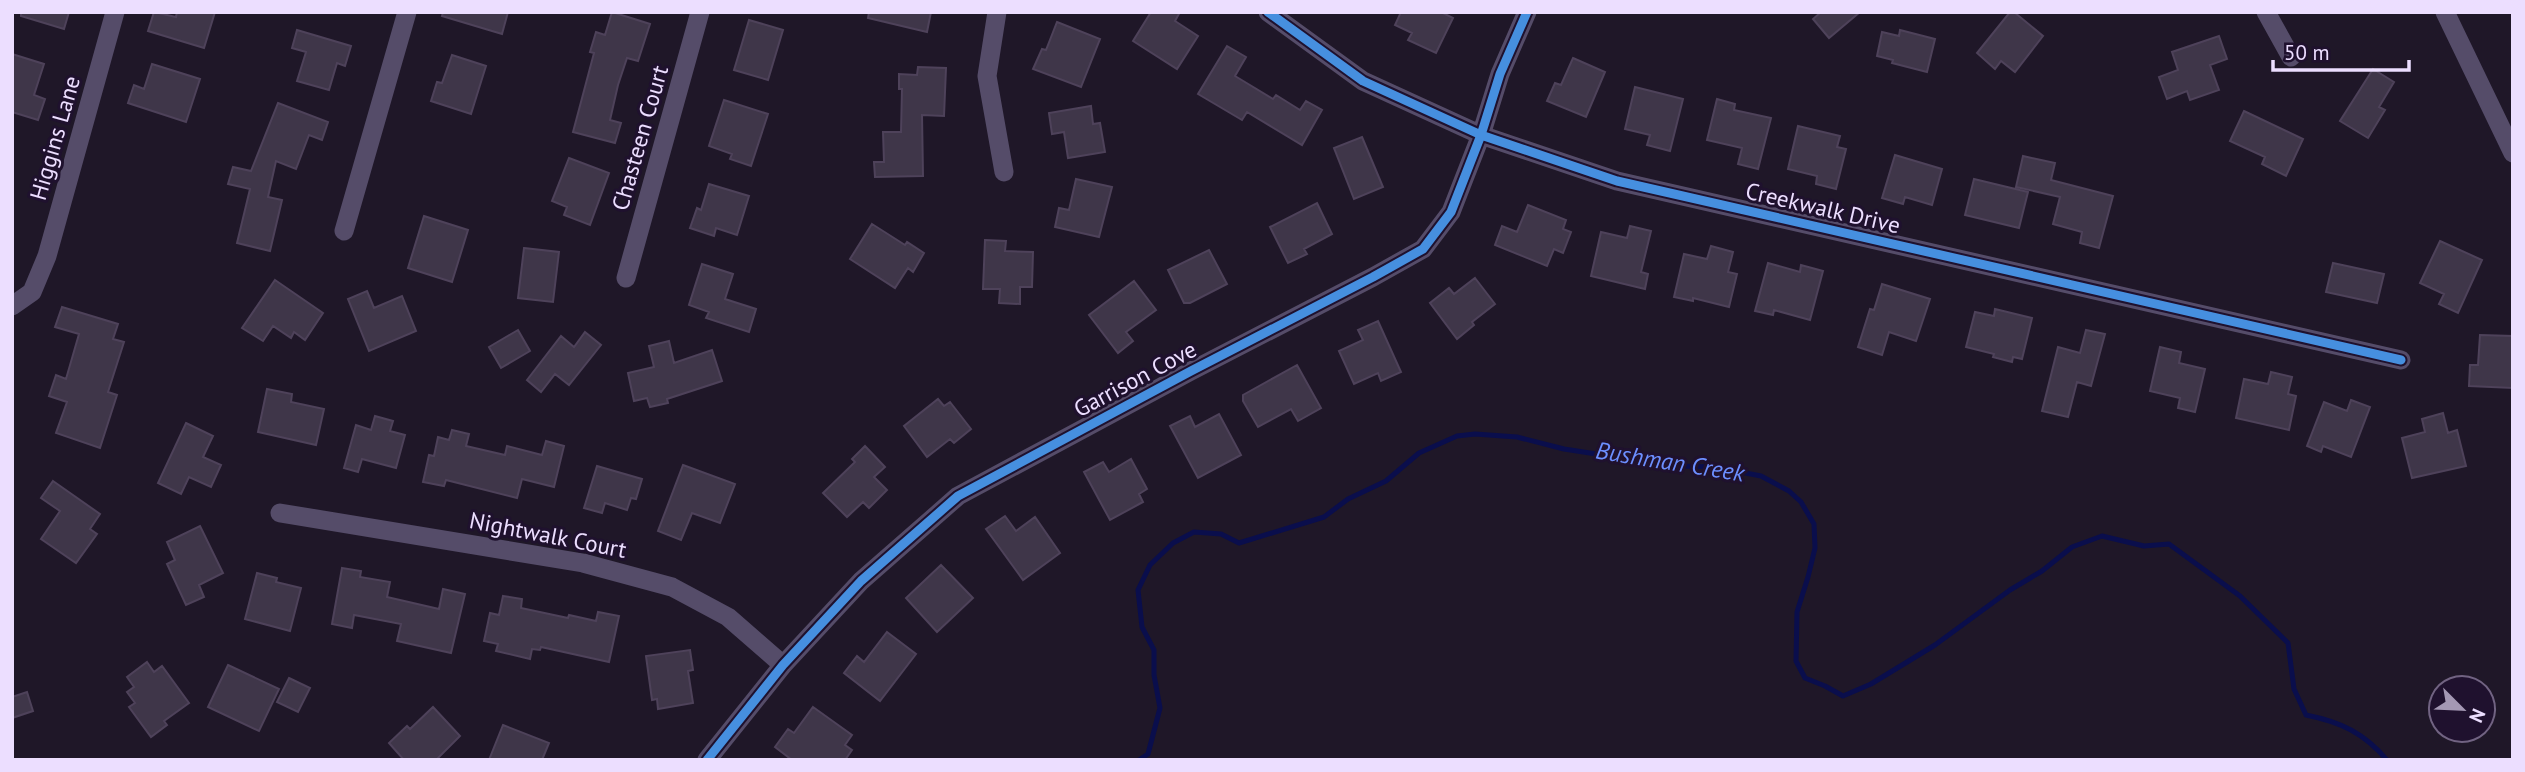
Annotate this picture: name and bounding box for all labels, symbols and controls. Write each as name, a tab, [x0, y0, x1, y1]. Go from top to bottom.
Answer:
scale bar	[2273, 28, 2410, 72]
text: 50 m	[2284, 39, 2330, 66]
street label: Chasteen Court	[605, 62, 674, 214]
street label: Higgins Lane	[23, 72, 86, 203]
street label: Creekwalk Drive	[1743, 176, 1903, 239]
street label: Garrison Cove	[1068, 334, 1201, 423]
water label: Bushman Creek	[1594, 434, 1748, 489]
street label: Nightwalk Court	[467, 505, 629, 564]
north arrow	[2427, 674, 2497, 744]
text: N	[2464, 705, 2491, 726]

